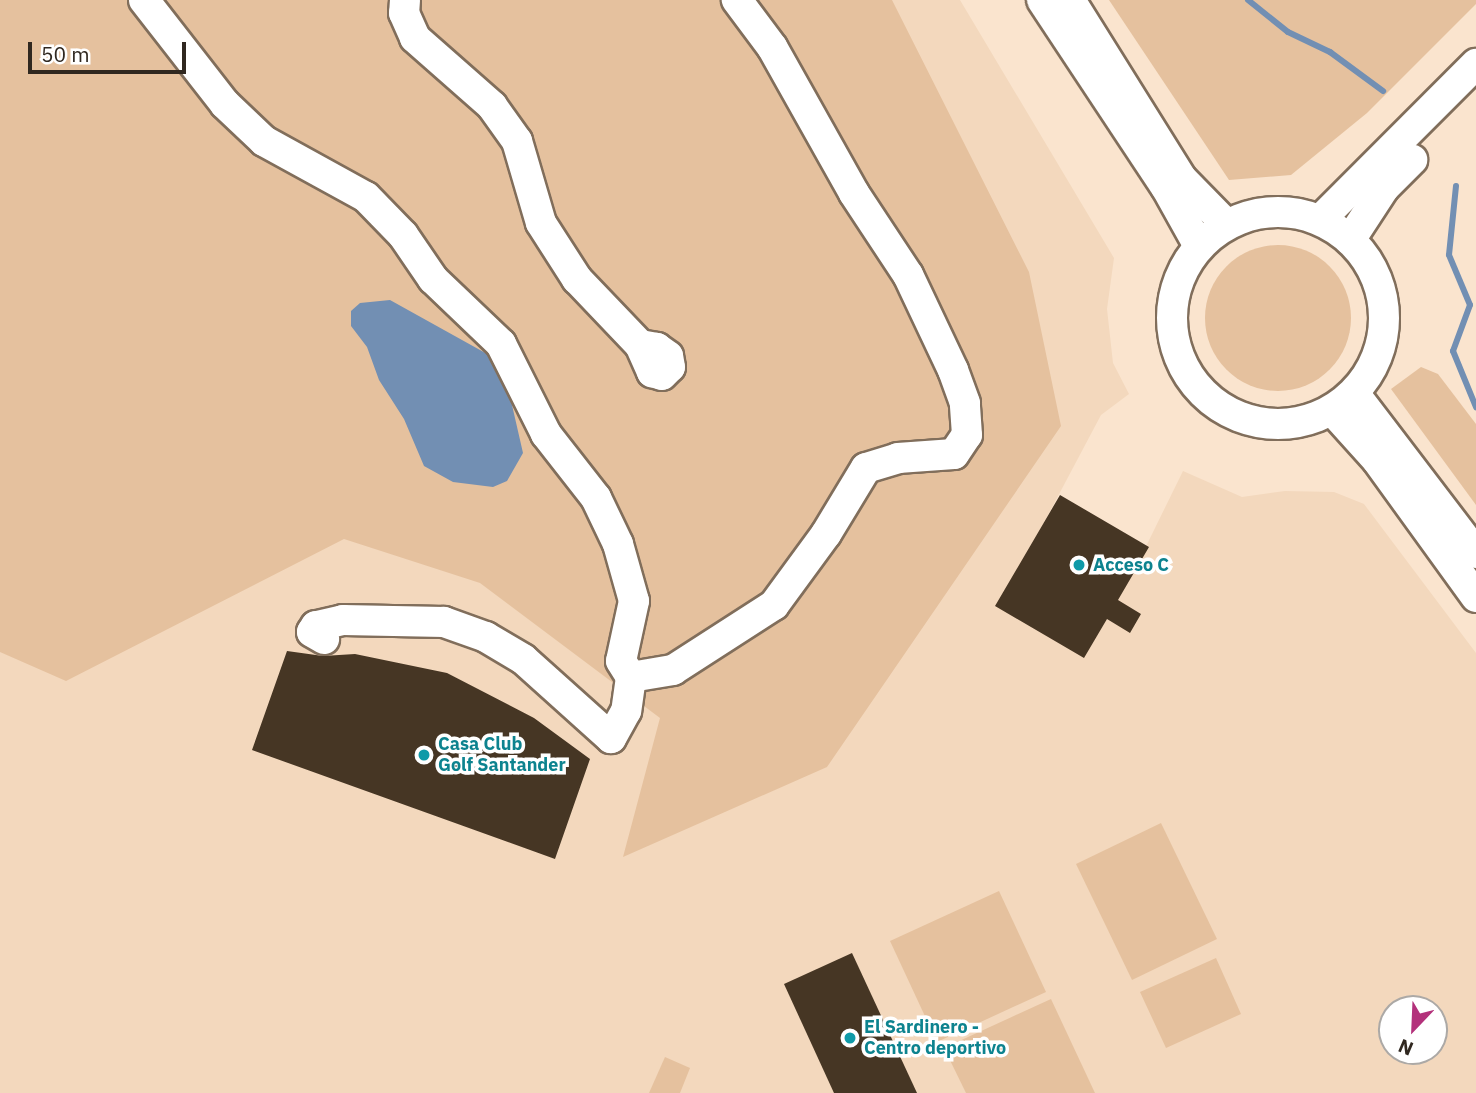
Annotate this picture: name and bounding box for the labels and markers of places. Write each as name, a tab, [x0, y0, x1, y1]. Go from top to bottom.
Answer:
place label: Acceso C	[1093, 554, 1169, 576]
marker: Acceso C	[1071, 557, 1087, 573]
place label: Casa Club Golf Santander	[438, 734, 566, 776]
marker: Casa Club Golf Santander	[416, 747, 432, 763]
place label: El Sardinero - Centro deportivo	[864, 1017, 1006, 1060]
marker: El Sardinero - Centro deportivo	[842, 1030, 858, 1046]

